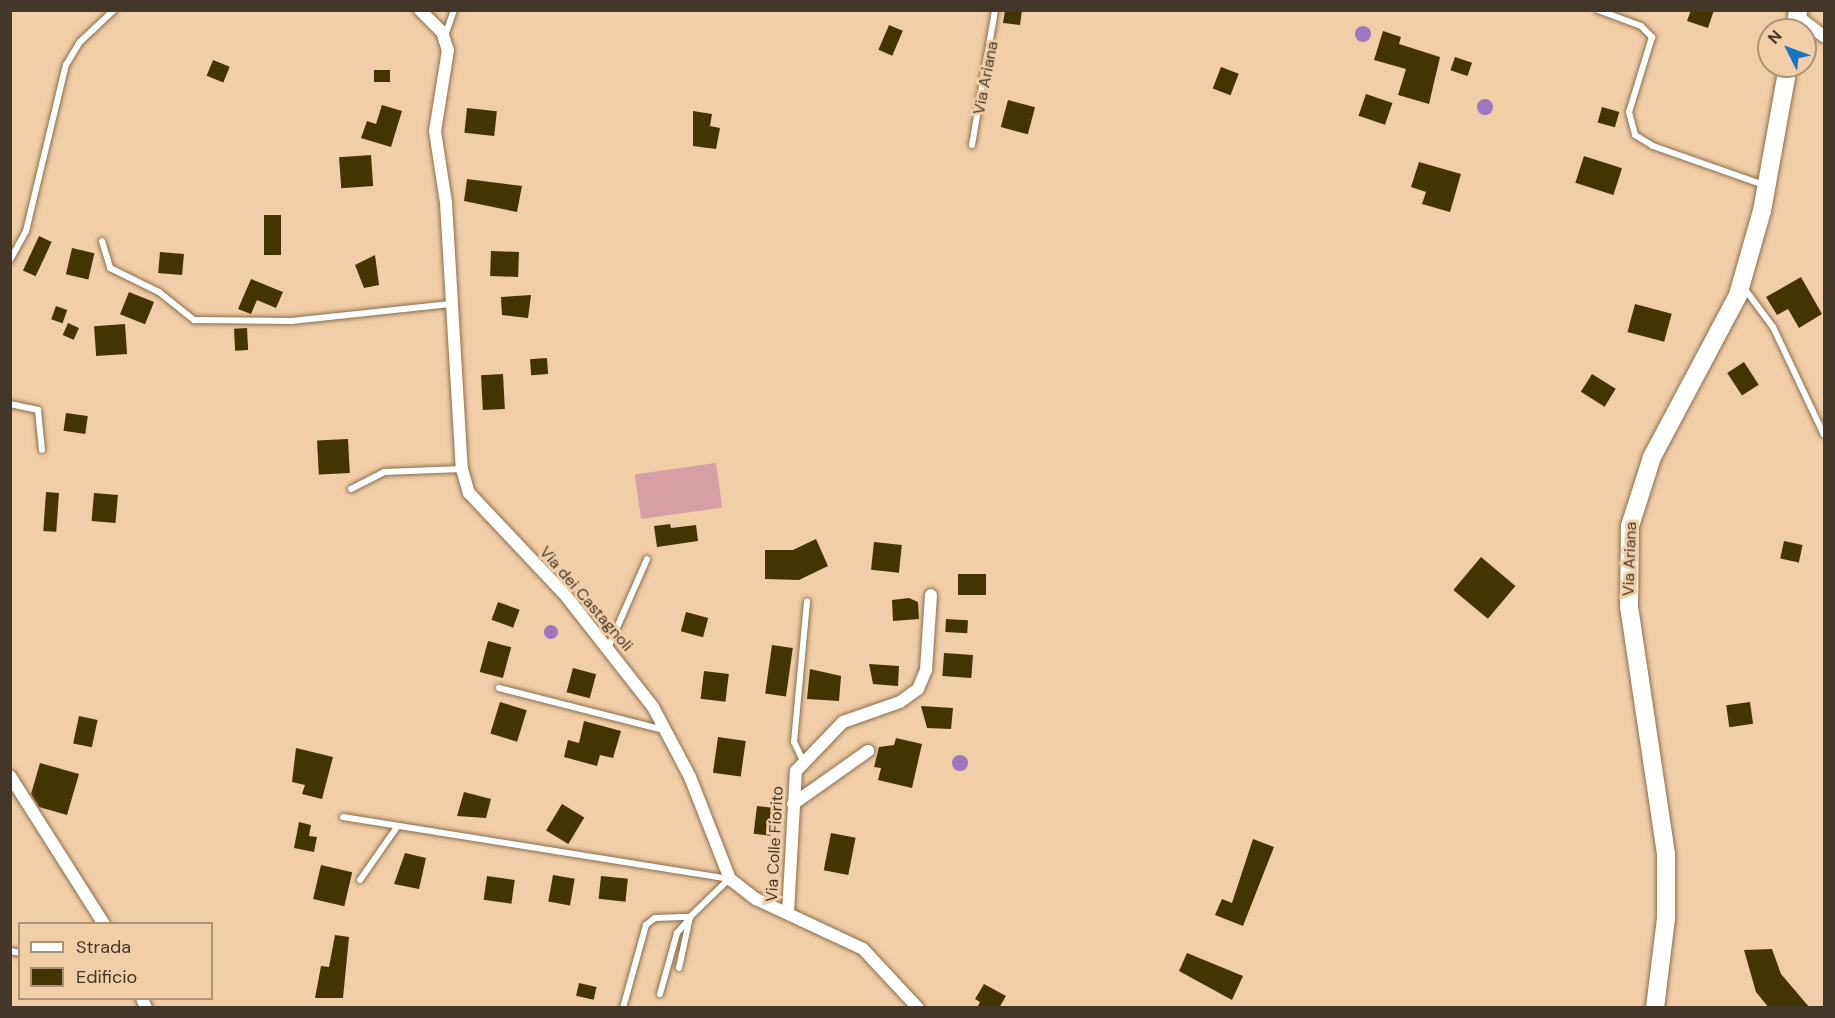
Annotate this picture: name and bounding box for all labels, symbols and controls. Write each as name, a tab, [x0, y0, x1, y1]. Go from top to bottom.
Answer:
north arrow	[1757, 18, 1817, 78]
text: N	[1763, 26, 1786, 48]
street label: Via Ariana	[969, 40, 1003, 116]
street label: Via Ariana	[1619, 521, 1641, 597]
street label: Via dei Castagnoli	[535, 543, 637, 655]
street label: Via Colle Fiorito	[762, 786, 788, 902]
legend	[18, 922, 213, 1000]
text: Strada	[76, 935, 131, 959]
text: Edificio	[76, 965, 137, 989]

